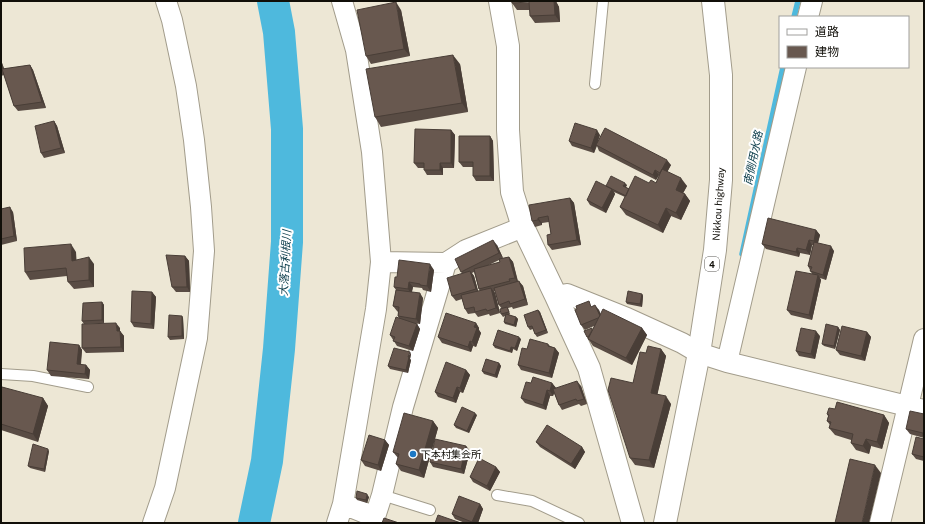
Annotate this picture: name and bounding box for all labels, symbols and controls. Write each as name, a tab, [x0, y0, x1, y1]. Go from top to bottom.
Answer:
legend	[779, 16, 909, 68]
text: 道路	[815, 25, 839, 39]
text: 建物	[815, 45, 839, 59]
water label: 南側用水路	[741, 129, 765, 186]
street label: Nikkou highway	[709, 166, 727, 241]
water label: 大落古利根川	[277, 229, 293, 296]
road number: 4	[705, 257, 719, 271]
place label: 下本村集会所	[421, 448, 481, 460]
marker: 下本村集会所	[408, 449, 418, 459]

